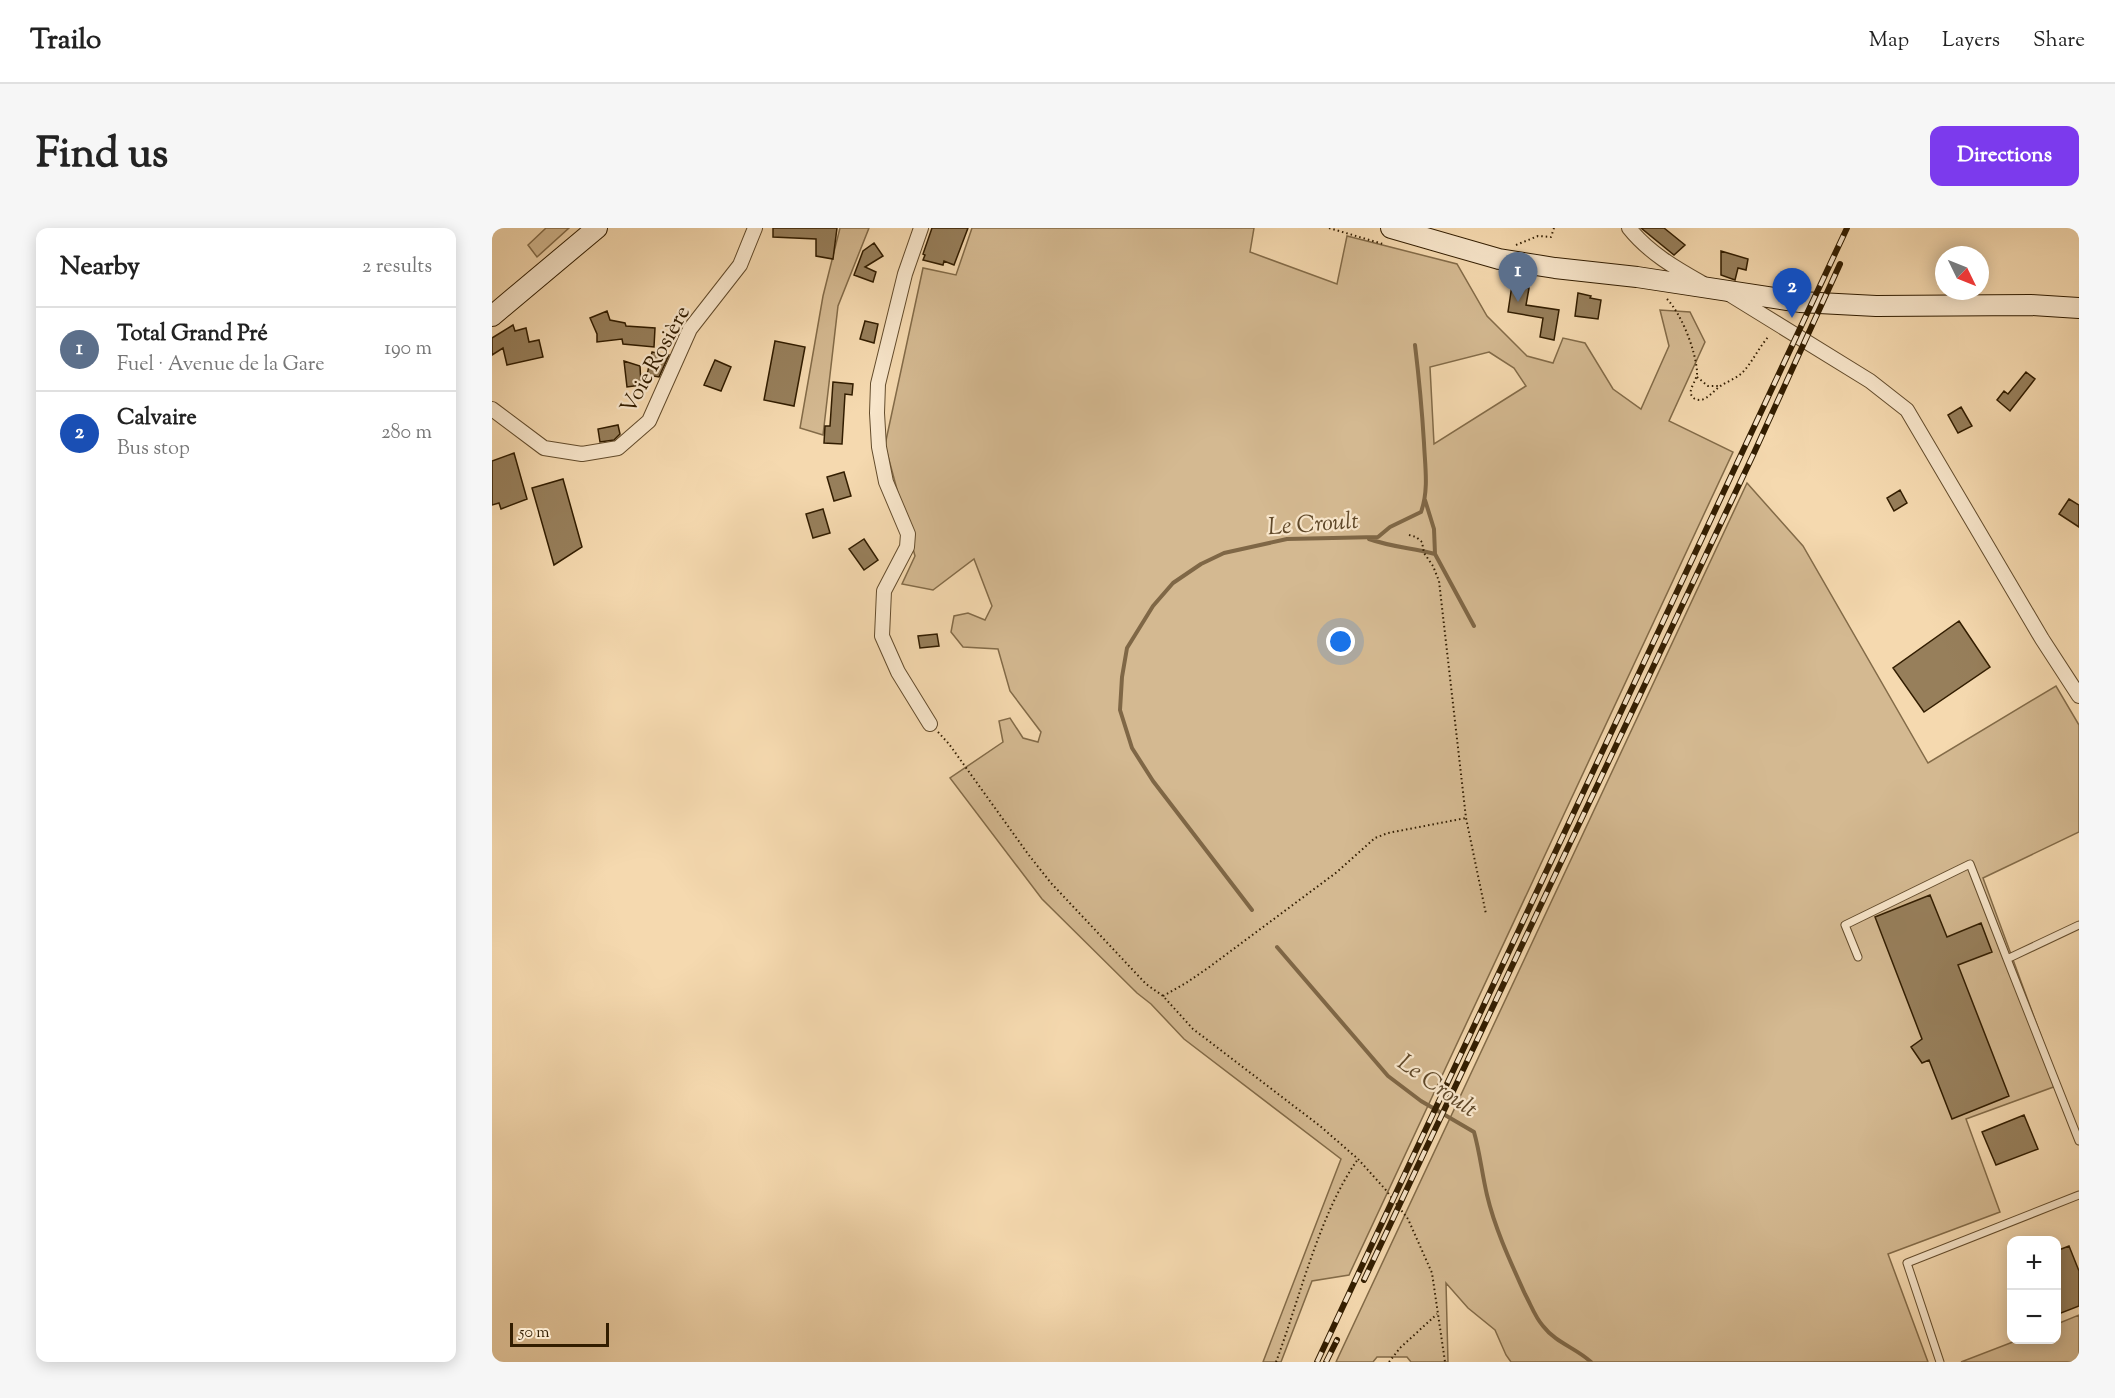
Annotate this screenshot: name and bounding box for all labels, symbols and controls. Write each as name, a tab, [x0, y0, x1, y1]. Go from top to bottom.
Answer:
text: Trailo	[30, 21, 101, 61]
text: Map	[1869, 26, 1909, 56]
text: Layers	[1942, 26, 2000, 56]
text: Share	[2033, 26, 2085, 56]
text: Find us	[36, 126, 168, 186]
button: Directions	[1930, 126, 2079, 186]
north arrow	[1935, 246, 1989, 300]
text: Nearby	[60, 249, 140, 286]
text: 2 results	[362, 253, 432, 282]
pin: 1	[1498, 253, 1538, 302]
pin: 2	[1772, 268, 1812, 318]
street label: Voie Rosière	[614, 300, 700, 420]
text: Total Grand Pré	[117, 319, 268, 351]
text: 1	[76, 335, 83, 364]
text: 190 m	[384, 335, 432, 364]
text: Fuel · Avenue de la Gare	[117, 351, 325, 380]
text: Calvaire	[117, 403, 197, 435]
text: 2	[75, 419, 84, 448]
text: 280 m	[381, 419, 432, 448]
text: Bus stop	[117, 435, 190, 464]
water label: Le Croult	[1266, 505, 1360, 545]
your location	[1326, 627, 1355, 656]
water label: Le Croult	[1390, 1047, 1484, 1127]
map controls	[2007, 1236, 2061, 1344]
button: +	[2007, 1236, 2061, 1290]
button: −	[2007, 1290, 2061, 1344]
scale bar	[510, 1320, 609, 1348]
text: 50 m	[519, 1322, 550, 1345]

